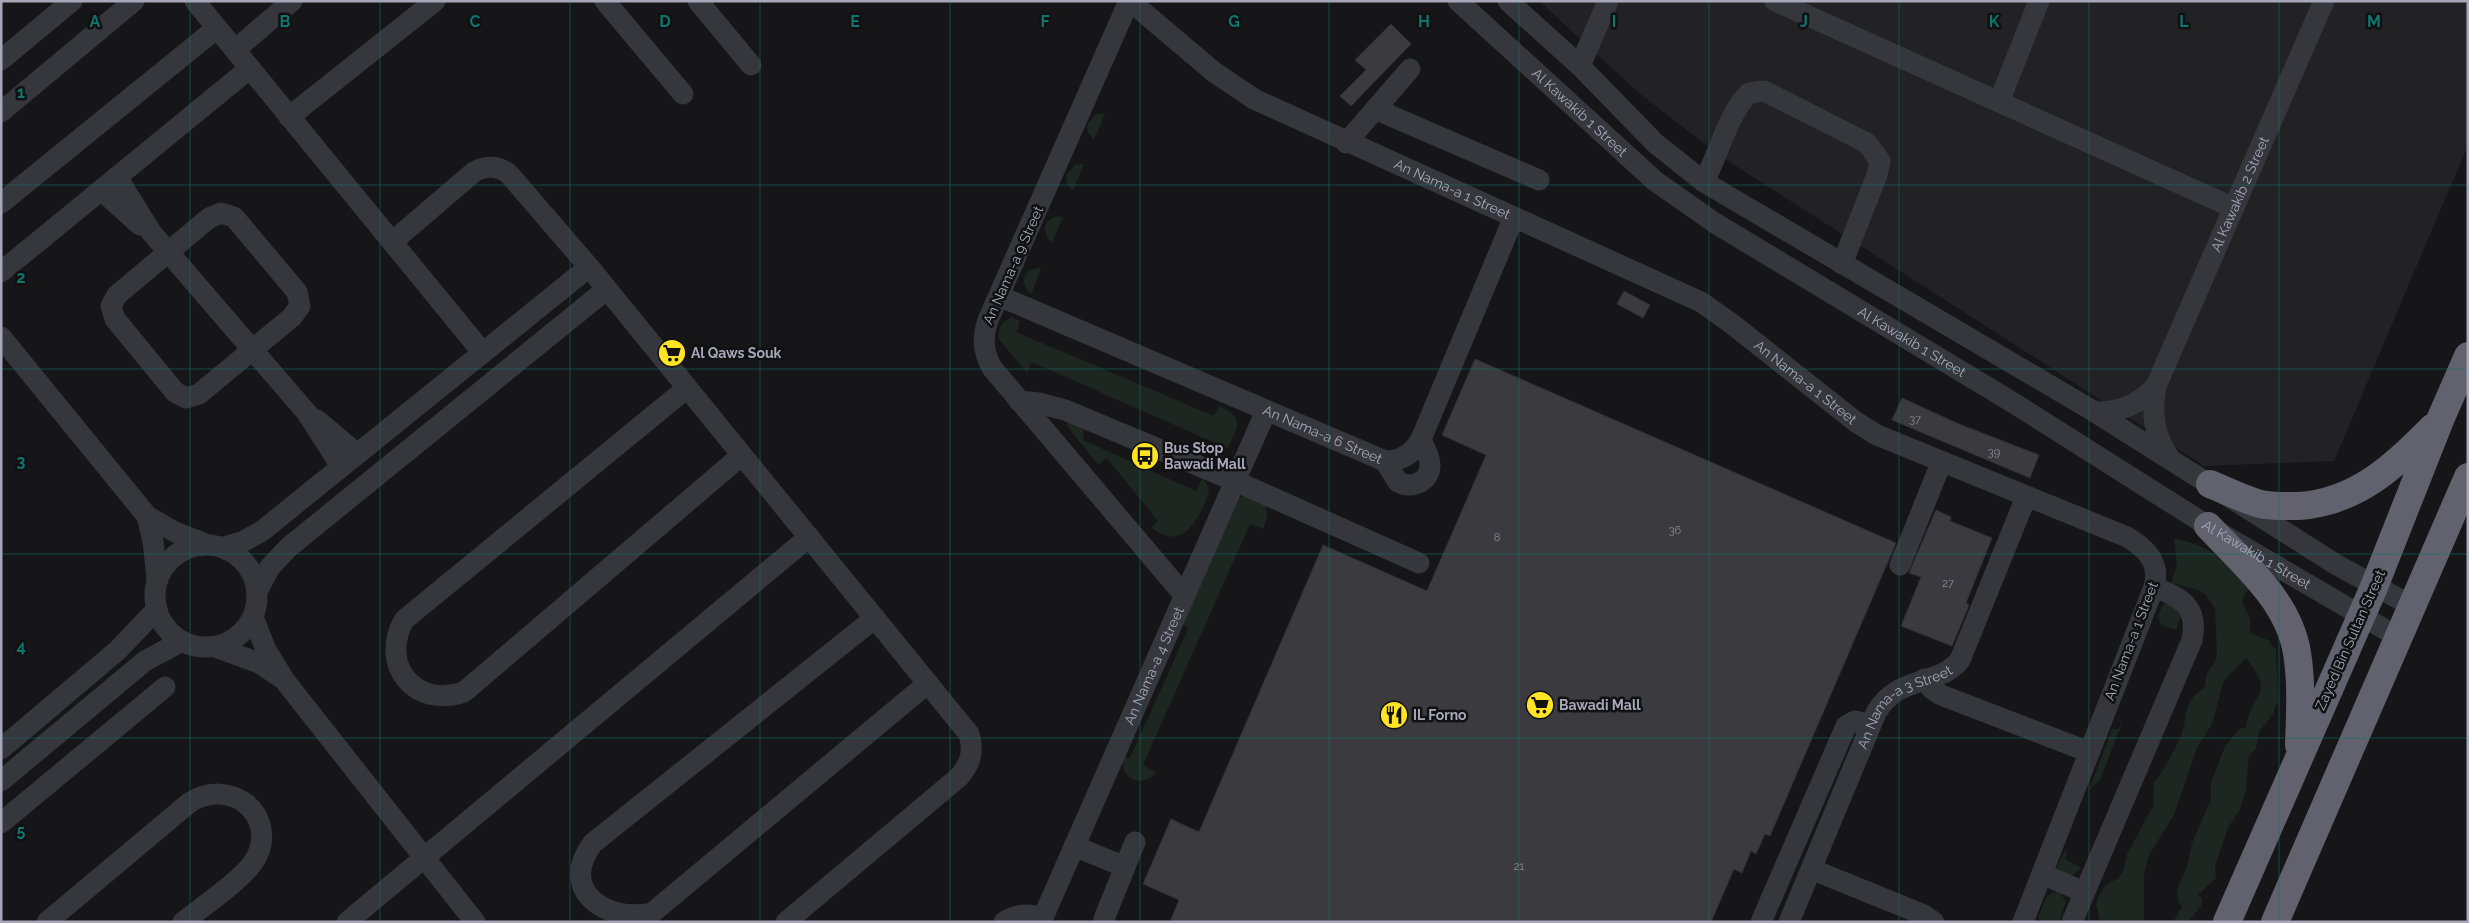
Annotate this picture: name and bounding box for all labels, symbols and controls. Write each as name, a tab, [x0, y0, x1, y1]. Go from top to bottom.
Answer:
text: A	[90, 12, 101, 31]
text: B	[280, 12, 291, 31]
text: C	[470, 12, 481, 31]
text: D	[659, 12, 671, 31]
text: E	[850, 12, 860, 31]
text: F	[1040, 12, 1050, 31]
text: G	[1228, 12, 1240, 31]
text: H	[1418, 12, 1430, 31]
text: I	[1612, 12, 1616, 31]
text: J	[1800, 12, 1808, 31]
text: K	[1989, 12, 2000, 31]
text: L	[2179, 12, 2189, 31]
text: M	[2367, 12, 2381, 31]
street label: Al Kawakib 1 Street	[1529, 65, 1631, 160]
text: 1	[17, 83, 25, 102]
street label: Al Kawakib 2 Street	[2208, 134, 2272, 254]
street label: An Nama-a 1 Street	[1392, 156, 1513, 222]
street label: An Nama-a 9 Street	[980, 203, 1046, 327]
text: 2	[16, 268, 26, 287]
street label: Al Kawakib 1 Street	[1855, 303, 1969, 380]
street label: An Nama-a 1 Street	[1751, 337, 1860, 428]
supermarket icon: Al Qaws Souk	[657, 338, 687, 368]
place label: Al Qaws Souk	[691, 345, 782, 361]
street label: An Nama-a 6 Street	[1261, 402, 1385, 467]
house number: 37	[1909, 413, 1921, 426]
place label: Bus Stop Bawadi Mall	[1164, 440, 1246, 472]
bus stop icon: Bus Stop Bawadi Mall	[1130, 441, 1160, 471]
house number: 39	[1988, 446, 2000, 459]
text: 3	[17, 452, 26, 471]
street label: Al Kawakib 1 Street	[2199, 516, 2314, 592]
house number: 36	[1669, 524, 1682, 537]
house number: 8	[1494, 531, 1500, 544]
street label: Zayed Bin Sultan Street	[2312, 567, 2388, 713]
house number: 27	[1942, 577, 1954, 590]
street label: An Nama-a 1 Street	[2101, 579, 2161, 702]
street label: An Nama-a 4 Street	[1121, 604, 1187, 727]
text: 4	[16, 637, 26, 656]
street label: An Nama-a 3 Street	[1854, 662, 1955, 751]
supermarket icon: Bawadi Mall	[1525, 690, 1555, 720]
place label: Bawadi Mall	[1559, 697, 1641, 713]
restaurant icon: IL Forno	[1379, 700, 1409, 730]
place label: IL Forno	[1413, 707, 1467, 723]
text: 5	[17, 821, 26, 840]
house number: 21	[1514, 860, 1525, 873]

